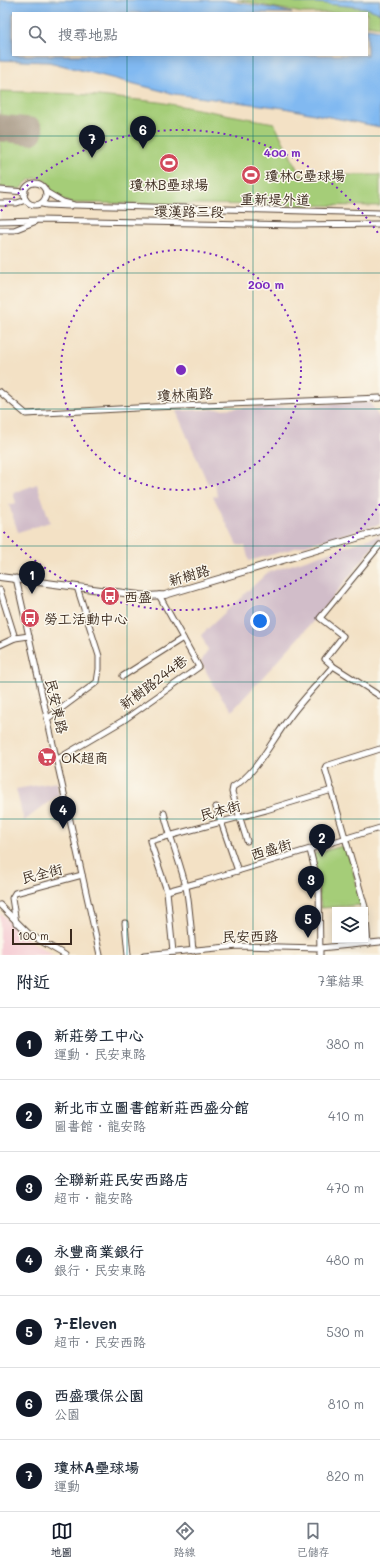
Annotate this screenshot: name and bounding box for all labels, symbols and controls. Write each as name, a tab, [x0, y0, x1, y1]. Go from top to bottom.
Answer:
search box	[12, 12, 368, 56]
icon: search	[26, 23, 48, 45]
text: 搜尋地點	[58, 24, 118, 44]
pin: 6	[130, 116, 156, 149]
pin: 7	[79, 125, 105, 158]
text: 400 m	[264, 144, 300, 160]
sports icon: 瓊林B壘球場	[158, 152, 180, 174]
sports icon: 瓊林C壘球場	[240, 164, 262, 186]
place label: 瓊林C壘球場	[265, 166, 345, 185]
place label: 瓊林B壘球場	[130, 175, 208, 194]
street label: 重新堤外道	[240, 189, 310, 209]
street label: 環漢路三段	[154, 201, 224, 221]
text: 200 m	[248, 276, 284, 292]
centre of rings	[174, 363, 188, 377]
street label: 瓊林南路	[157, 383, 213, 405]
street label: 新樹路	[166, 560, 212, 590]
pin: 1	[19, 561, 45, 594]
bus stop icon: 西盛	[99, 585, 121, 607]
place label: 西盛	[124, 587, 152, 606]
bus stop icon: 勞工活動中心	[19, 607, 41, 629]
place label: 勞工活動中心	[44, 609, 128, 628]
your location	[250, 611, 270, 631]
street label: 新樹路244巷	[115, 650, 192, 714]
street label: 民安東路	[41, 677, 73, 735]
supermarket icon: OK超商	[36, 746, 58, 768]
place label: OK超商	[61, 748, 109, 767]
street label: 民本街	[197, 795, 243, 825]
pin: 4	[50, 796, 76, 829]
pin: 2	[309, 824, 335, 857]
street label: 西盛街	[248, 834, 294, 864]
street label: 民全街	[19, 859, 65, 887]
pin: 3	[298, 866, 324, 899]
pin: 5	[295, 905, 321, 938]
map controls	[332, 907, 368, 943]
button: layers	[332, 907, 368, 943]
street label: 民安西路	[222, 926, 278, 946]
scale bar	[12, 927, 72, 946]
text: 100 m	[18, 928, 49, 943]
text: 附近	[16, 970, 50, 992]
text: 7筆結果	[318, 972, 364, 989]
text: 新莊勞工中心	[54, 1025, 144, 1045]
text: 1	[26, 1035, 32, 1052]
text: 380 m	[326, 1035, 364, 1052]
text: 運動 · 民安東路	[54, 1045, 146, 1062]
text: 新北市立圖書館新莊西盛分館	[54, 1097, 249, 1117]
text: 2	[25, 1107, 33, 1124]
text: 410 m	[328, 1107, 364, 1124]
text: 圖書館 · 龍安路	[54, 1117, 146, 1134]
text: 全聯新莊民安西路店	[54, 1169, 189, 1189]
text: 3	[25, 1179, 33, 1196]
text: 470 m	[327, 1179, 364, 1196]
text: 超市 · 龍安路	[54, 1189, 133, 1206]
text: 永豐商業銀行	[54, 1241, 144, 1261]
text: 4	[25, 1251, 33, 1268]
text: 480 m	[326, 1251, 364, 1268]
text: 銀行 · 民安東路	[54, 1261, 146, 1278]
text: 7-Eleven	[54, 1313, 117, 1333]
text: 5	[25, 1323, 33, 1340]
text: 530 m	[326, 1323, 364, 1340]
text: 超市 · 民安西路	[54, 1333, 146, 1350]
text: 西盛環保公園	[54, 1385, 144, 1405]
text: 6	[25, 1395, 33, 1412]
text: 810 m	[328, 1395, 364, 1412]
text: 公園	[54, 1405, 80, 1422]
text: 瓊林A壘球場	[54, 1457, 139, 1477]
text: 7	[25, 1467, 33, 1484]
text: 820 m	[326, 1467, 364, 1484]
text: 運動	[54, 1477, 80, 1494]
tab: 地圖	[51, 1520, 73, 1559]
tab: 路線	[174, 1520, 196, 1559]
tab: 已儲存	[297, 1520, 330, 1559]

